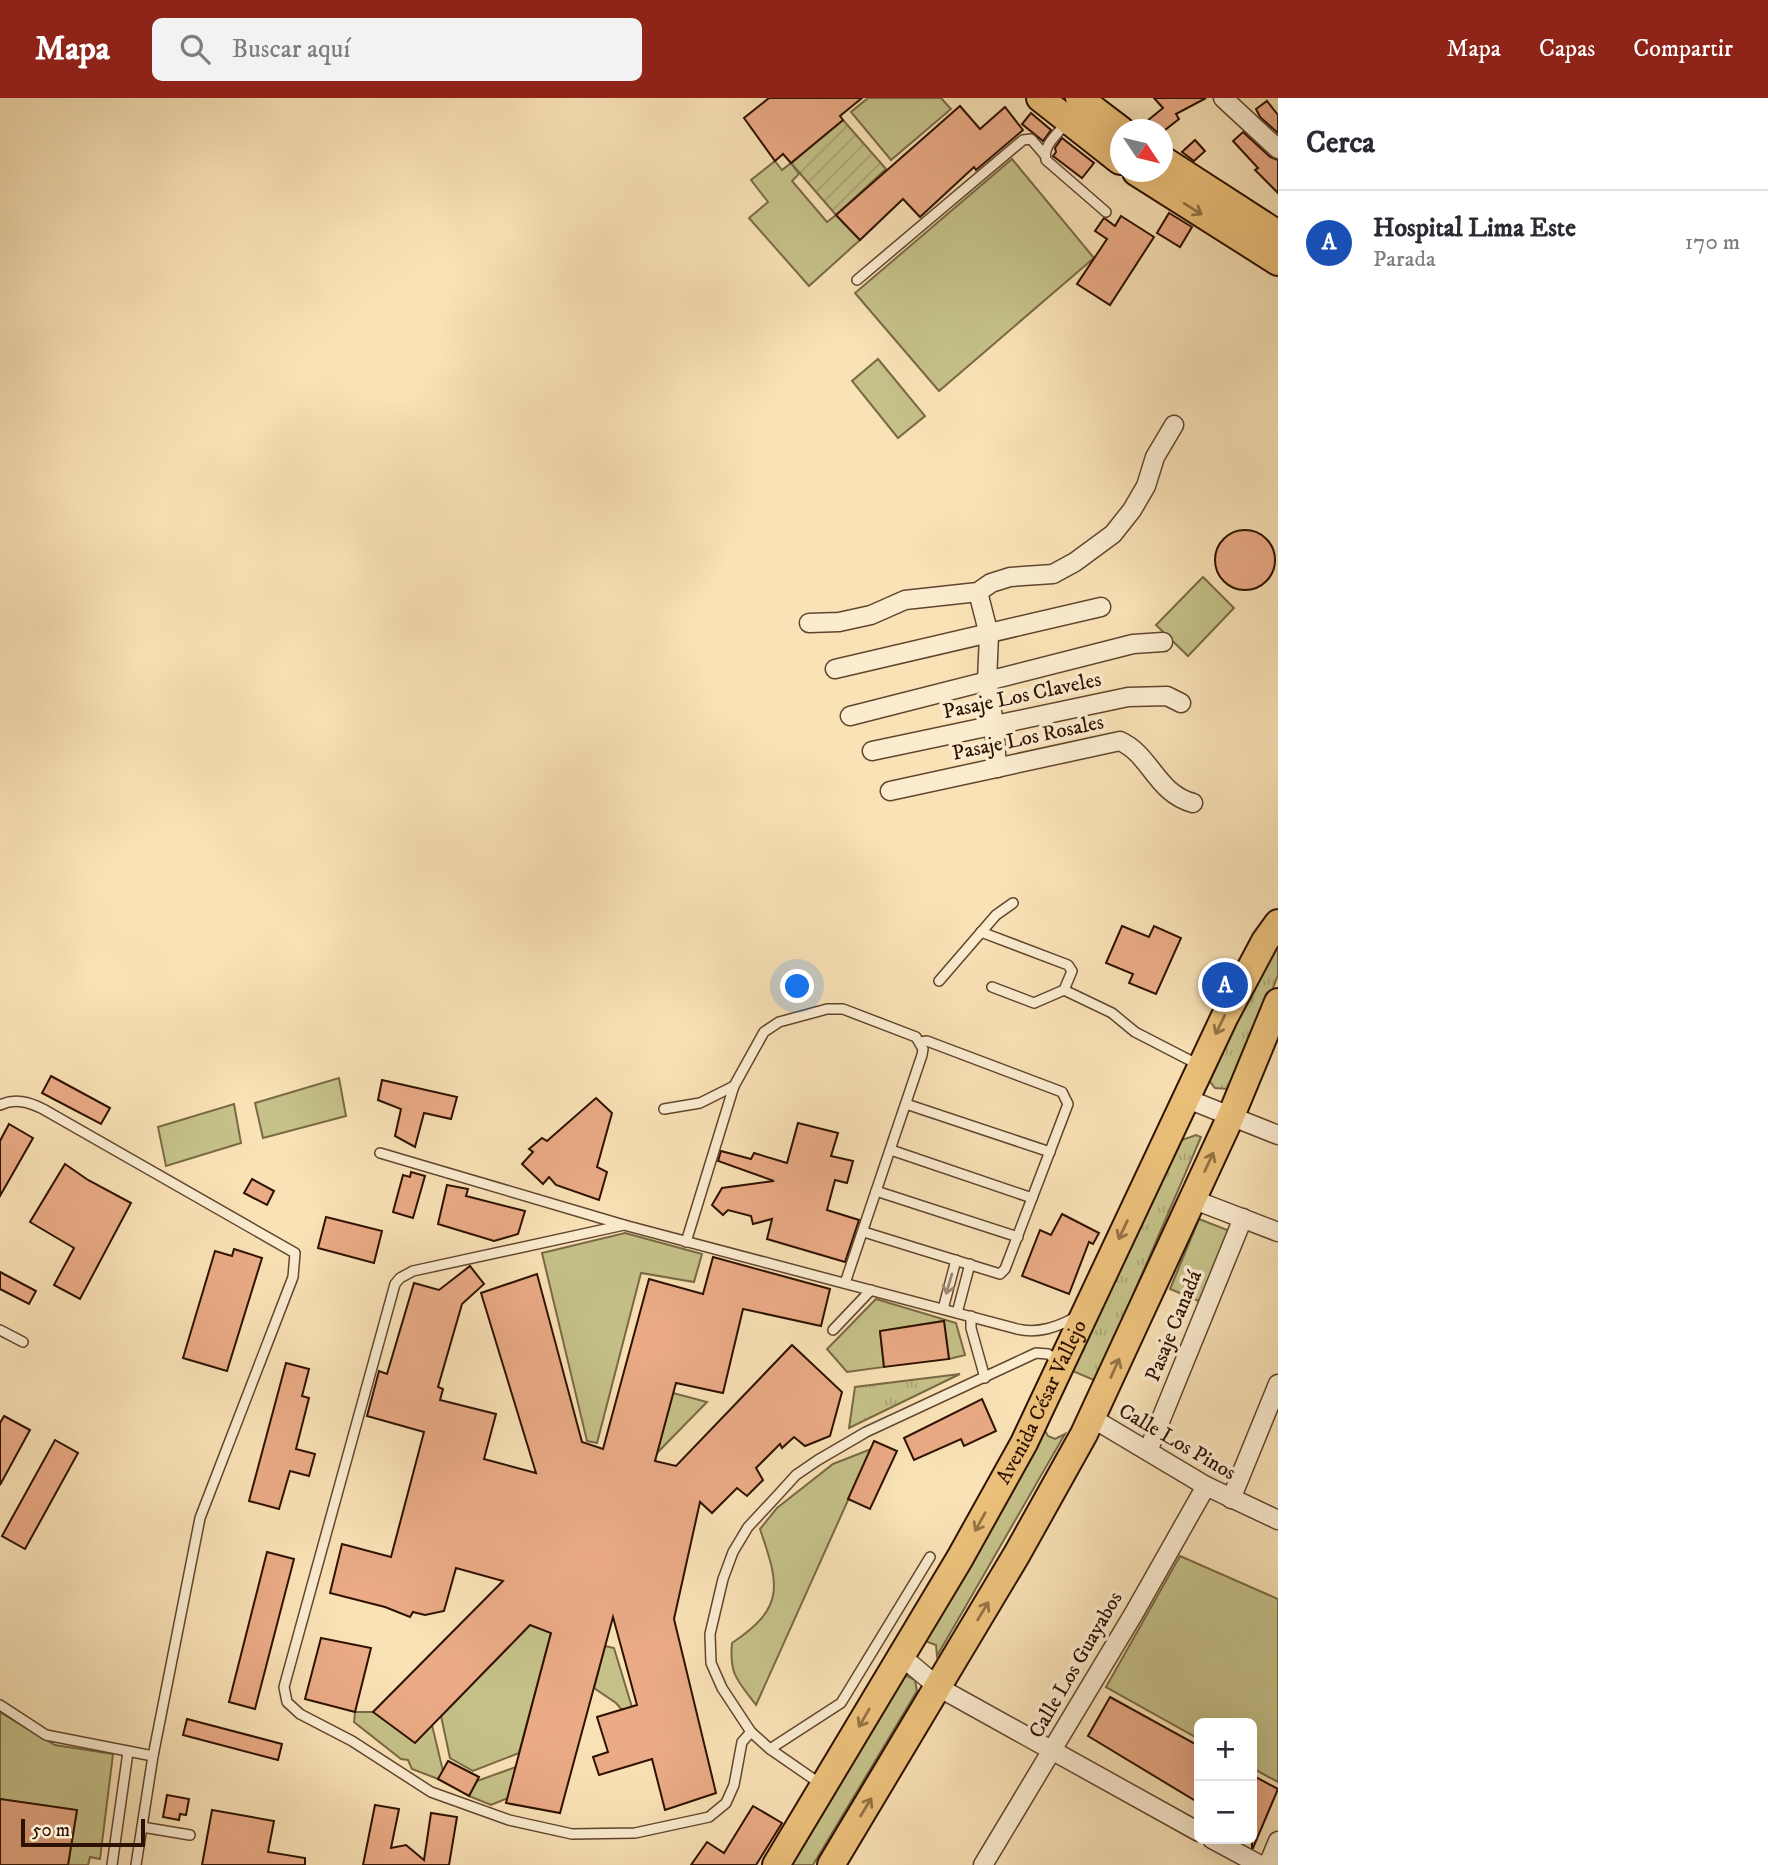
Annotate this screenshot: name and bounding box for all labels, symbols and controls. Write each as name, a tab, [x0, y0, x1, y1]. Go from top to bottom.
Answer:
search box	[152, 18, 642, 81]
text: Mapa	[35, 29, 110, 70]
icon: search	[176, 30, 214, 68]
text: Buscar aquí	[232, 33, 350, 66]
text: Mapa	[1447, 34, 1501, 64]
text: Capas	[1539, 34, 1595, 64]
text: Compartir	[1633, 34, 1733, 64]
north arrow	[1110, 119, 1173, 182]
text: Cerca	[1306, 125, 1375, 162]
one-way arrow	[1183, 202, 1203, 216]
text: Hospital Lima Este	[1373, 212, 1576, 245]
text: A	[1322, 228, 1336, 257]
text: 170 m	[1685, 228, 1740, 257]
text: Parada	[1373, 245, 1436, 274]
street label: Pasaje Los Claveles	[941, 667, 1103, 725]
street label: Pasaje Los Rosales	[950, 709, 1106, 767]
pin: A	[1202, 959, 1248, 1011]
your location	[780, 969, 814, 1003]
one-way arrow	[1213, 1014, 1227, 1035]
one-way arrow	[1204, 1151, 1217, 1172]
one-way arrow	[1115, 1219, 1129, 1240]
street label: Pasaje Canadá	[1140, 1267, 1208, 1385]
one-way arrow	[942, 1273, 955, 1295]
street label: Avenida César Vallejo	[991, 1316, 1093, 1489]
one-way arrow	[1109, 1358, 1122, 1379]
street label: Calle Los Pinos	[1114, 1398, 1240, 1486]
one-way arrow	[973, 1512, 987, 1532]
street label: Calle Los Guayabos	[1023, 1587, 1129, 1743]
one-way arrow	[976, 1602, 990, 1622]
one-way arrow	[856, 1707, 870, 1727]
map controls	[1194, 1718, 1257, 1844]
button: +	[1194, 1718, 1257, 1781]
button: −	[1194, 1781, 1257, 1844]
one-way arrow	[860, 1797, 874, 1817]
scale bar	[21, 1816, 145, 1848]
text: 50 m	[32, 1819, 70, 1842]

